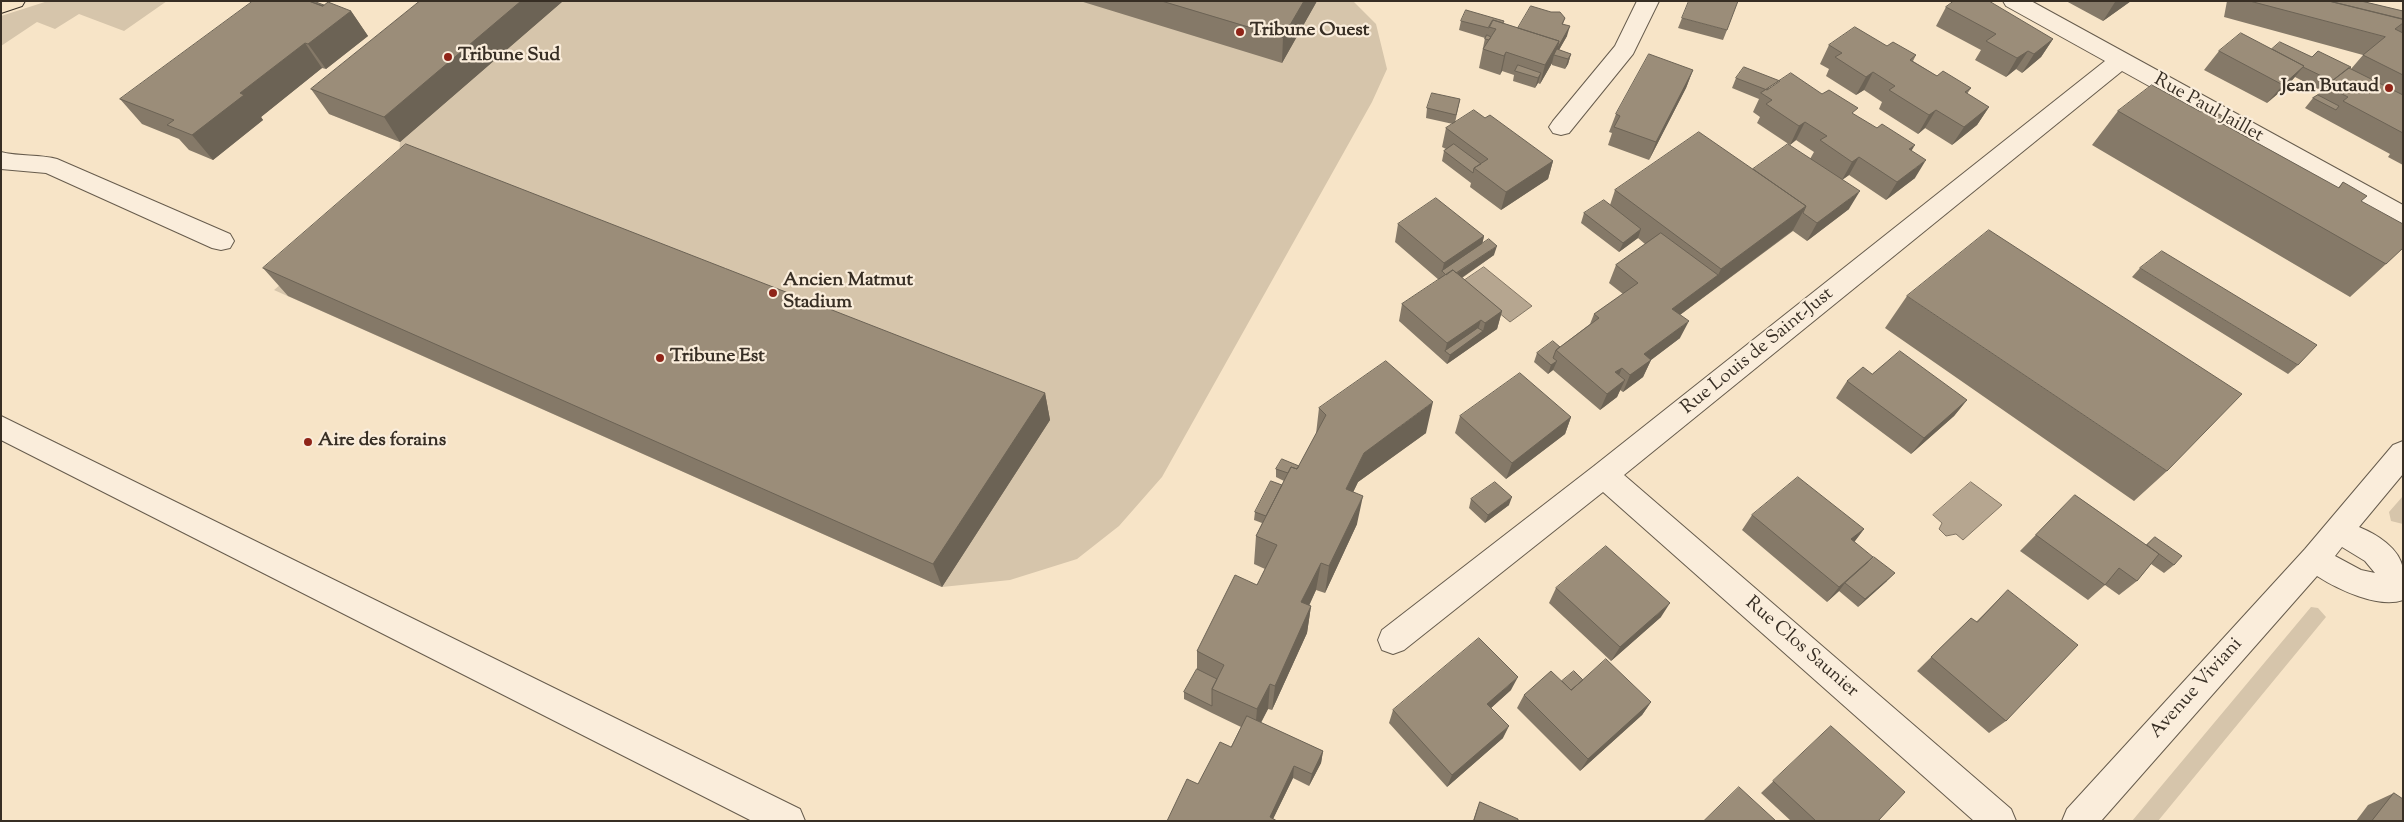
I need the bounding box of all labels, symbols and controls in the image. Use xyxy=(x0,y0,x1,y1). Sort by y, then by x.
place label: Tribune Ouest xyxy=(1250,21,1369,43)
marker: Tribune Ouest xyxy=(1234,26,1246,38)
place label: Tribune Sud xyxy=(458,46,560,68)
marker: Tribune Sud xyxy=(442,51,454,63)
street label: Rue Paul Jaillet xyxy=(2149,70,2267,148)
place label: Jean Butaud xyxy=(2281,77,2379,99)
marker: Jean Butaud xyxy=(2383,82,2395,94)
place label: Ancien Matmut Stadium xyxy=(783,271,913,315)
street label: Rue Louis de Saint-Just xyxy=(1677,284,1839,420)
marker: Ancien Matmut Stadium xyxy=(767,287,779,299)
place label: Tribune Est xyxy=(670,347,765,369)
marker: Tribune Est xyxy=(654,352,666,364)
place label: Aire des forains xyxy=(318,431,446,453)
marker: Aire des forains xyxy=(302,436,314,448)
street label: Rue Clos Saunier xyxy=(1740,593,1862,703)
street label: Avenue Viviani xyxy=(2146,634,2248,744)

